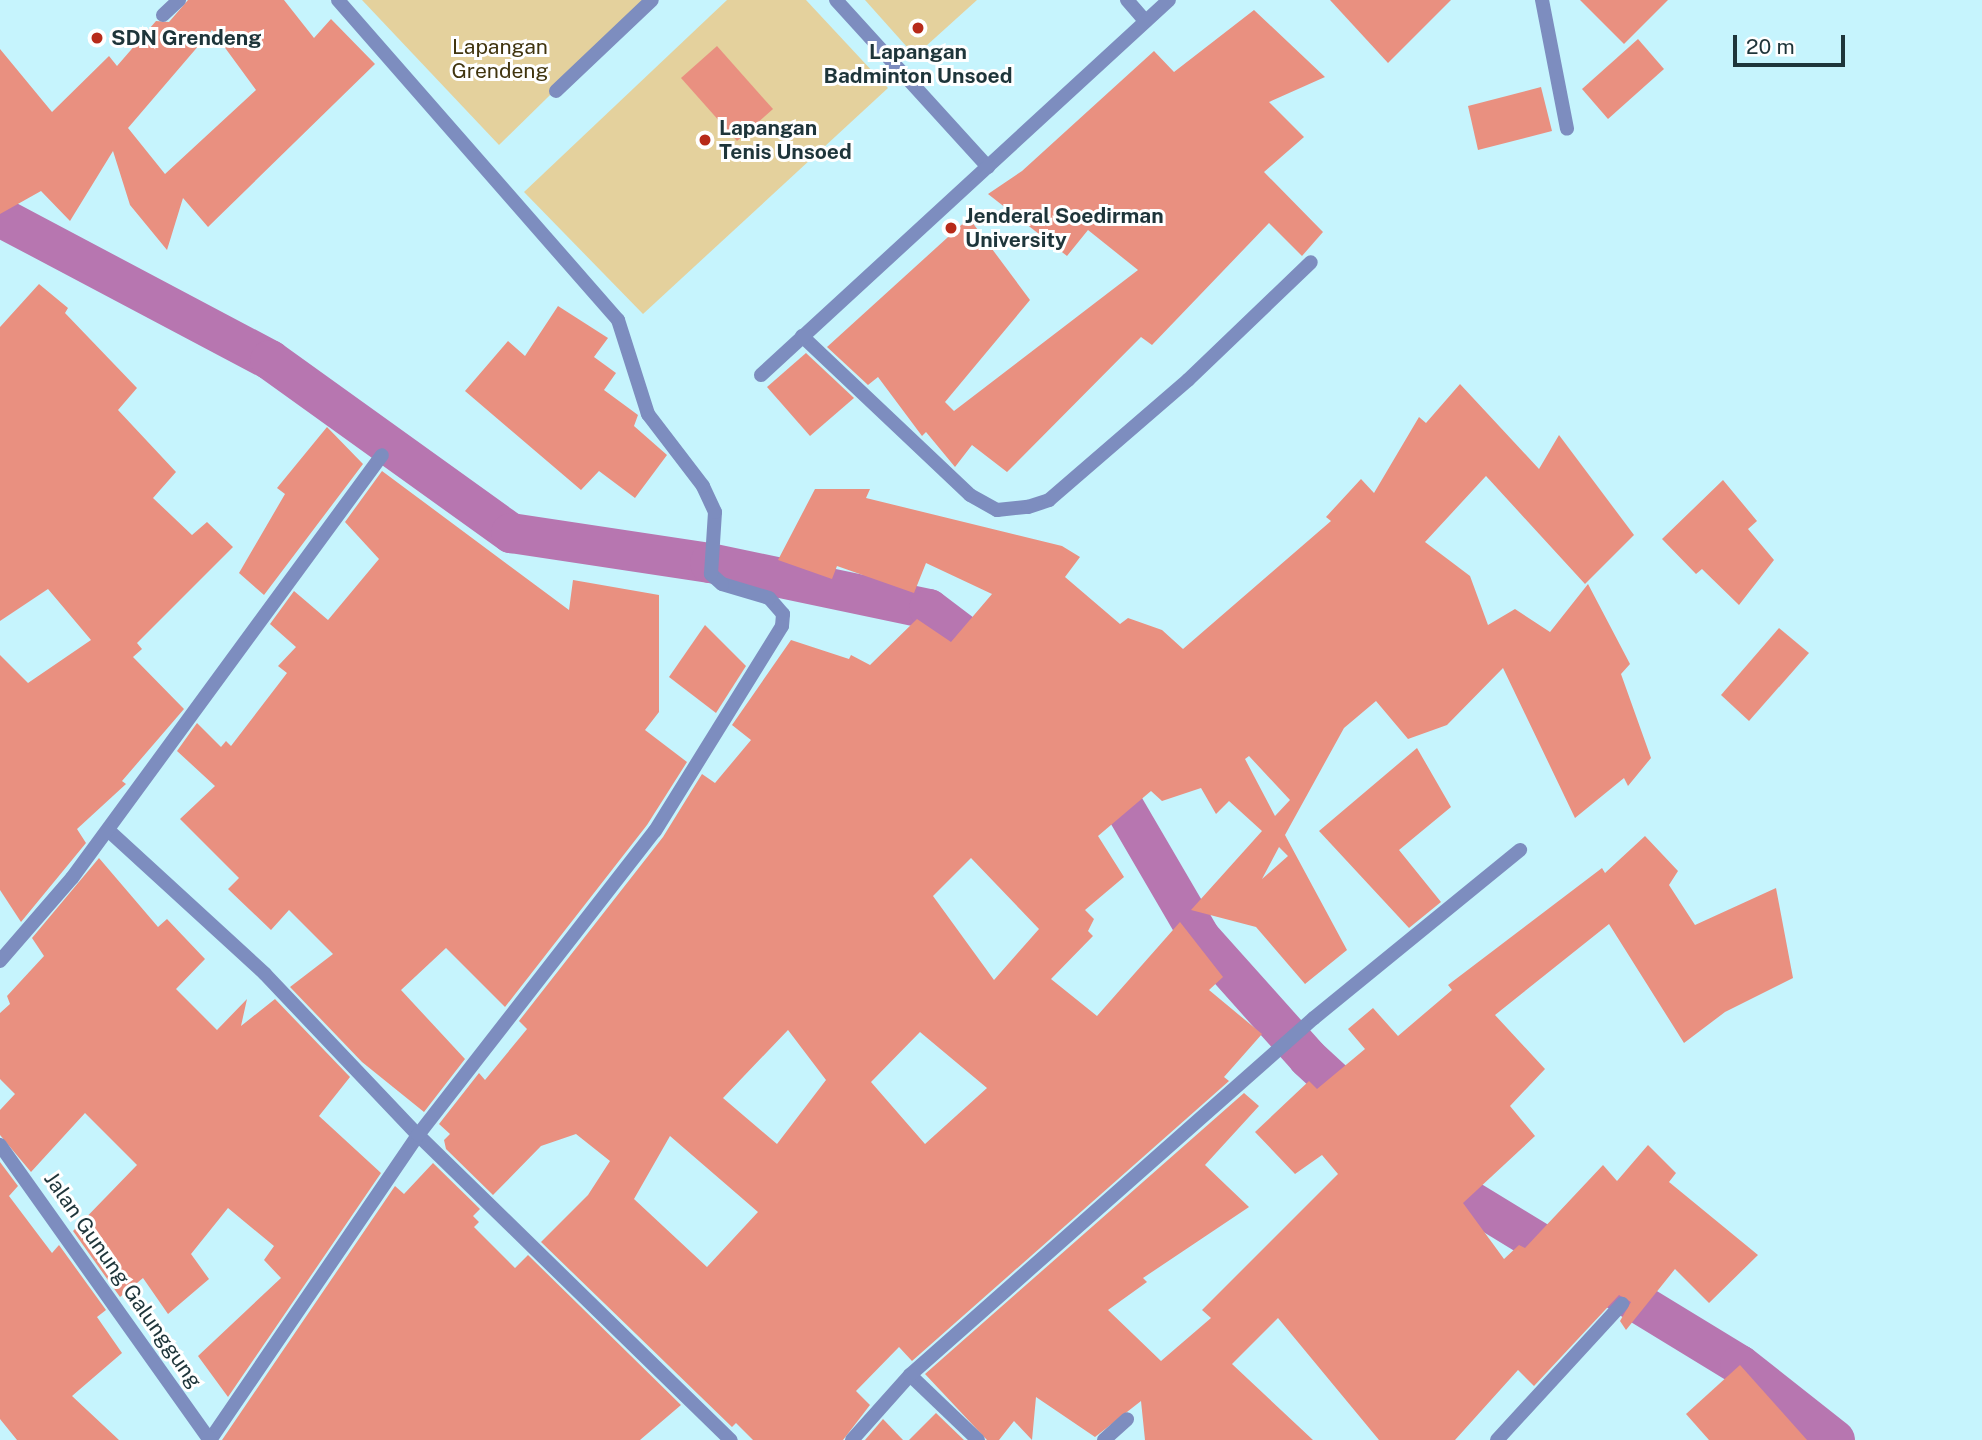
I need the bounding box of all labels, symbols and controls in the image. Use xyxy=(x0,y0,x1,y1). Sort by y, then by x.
marker: Lapangan Badminton Unsoed xyxy=(910,20,926,36)
scale bar xyxy=(1737,21,1849,65)
place label: SDN Grendeng xyxy=(111,25,261,51)
marker: SDN Grendeng xyxy=(89,30,105,46)
park label: Lapangan Grendeng xyxy=(451,34,549,84)
text: 20 m xyxy=(1746,34,1795,59)
place label: Lapangan Badminton Unsoed xyxy=(824,39,1012,89)
place label: Lapangan Tenis Unsoed xyxy=(719,115,852,165)
marker: Lapangan Tenis Unsoed xyxy=(697,132,713,148)
place label: Jenderal Soedirman University xyxy=(965,203,1164,253)
marker: Jenderal Soedirman University xyxy=(943,220,959,236)
street label: Jalan Gunung Galunggung xyxy=(39,1167,207,1393)

